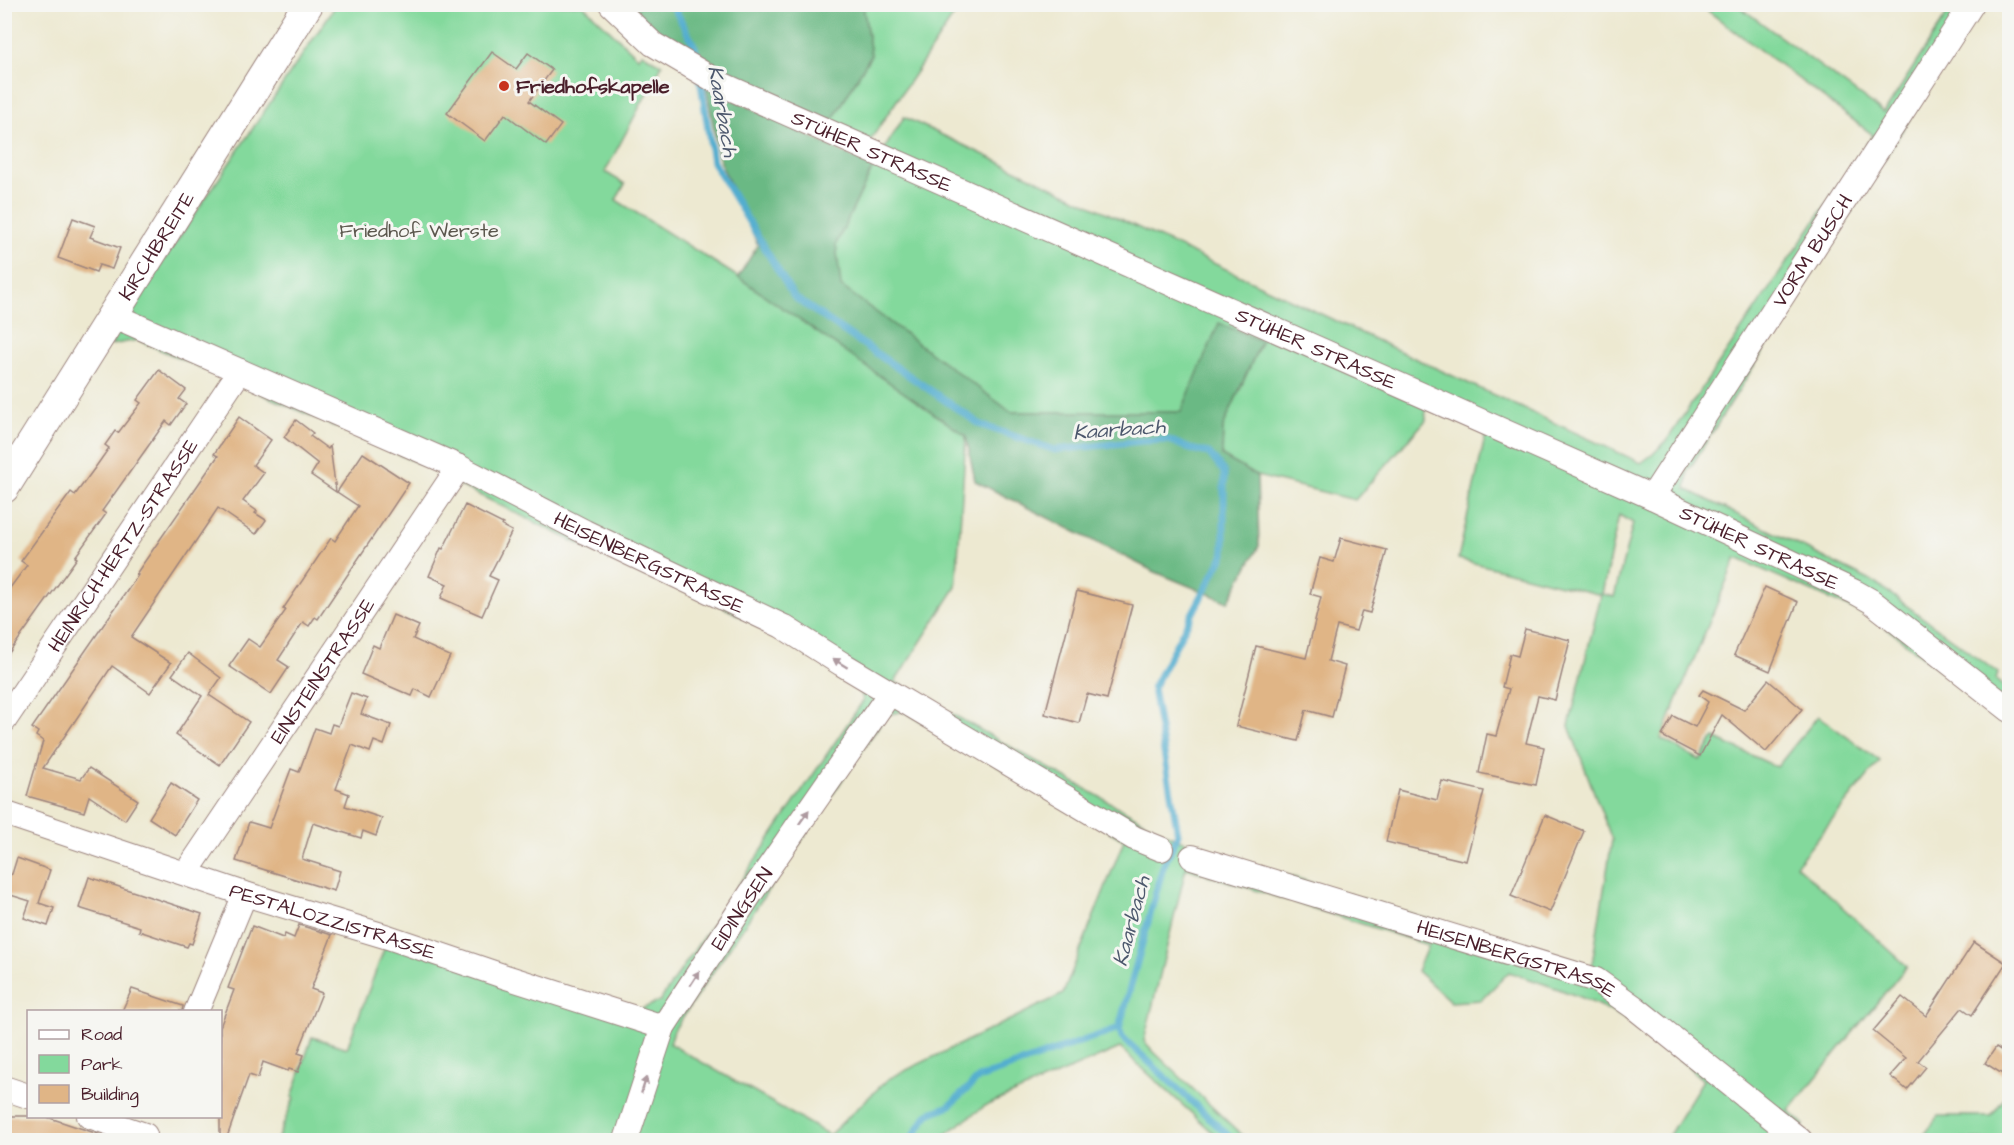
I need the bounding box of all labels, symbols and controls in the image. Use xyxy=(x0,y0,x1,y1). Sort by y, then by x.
water label: Kaarbach xyxy=(700,63,745,160)
place label: Friedhofskapelle xyxy=(516,73,670,101)
marker: Friedhofskapelle xyxy=(497,79,511,93)
street label: STÜHER STRASSE xyxy=(787,104,956,200)
street label: KIRCHBREITE xyxy=(112,187,202,306)
street label: VORM BUSCH xyxy=(1766,189,1860,313)
park label: Friedhof Werste xyxy=(339,217,499,245)
street label: STÜHER STRASSE xyxy=(1231,301,1401,397)
water label: Kaarbach xyxy=(1072,412,1167,447)
street label: HEINRICH-HERTZ-STRASSE xyxy=(41,433,205,658)
street label: STÜHER STRASSE xyxy=(1675,499,1843,598)
street label: HEISENBERGSTRASSE xyxy=(549,505,749,621)
street label: EINSTEINSTRASSE xyxy=(264,593,382,749)
one-way arrow xyxy=(832,657,848,668)
one-way arrow xyxy=(798,809,810,825)
street label: EIDINGSEN xyxy=(704,862,780,956)
water label: Kaarbach xyxy=(1106,871,1158,969)
street label: PESTALOZZISTRASSE xyxy=(226,877,439,967)
street label: HEISENBERGSTRASSE xyxy=(1413,913,1621,1005)
one-way arrow xyxy=(689,970,700,986)
legend xyxy=(27,1010,222,1118)
text: Road xyxy=(81,1022,122,1047)
text: Park xyxy=(81,1052,123,1077)
one-way arrow xyxy=(640,1076,650,1094)
text: Building xyxy=(81,1082,139,1108)

